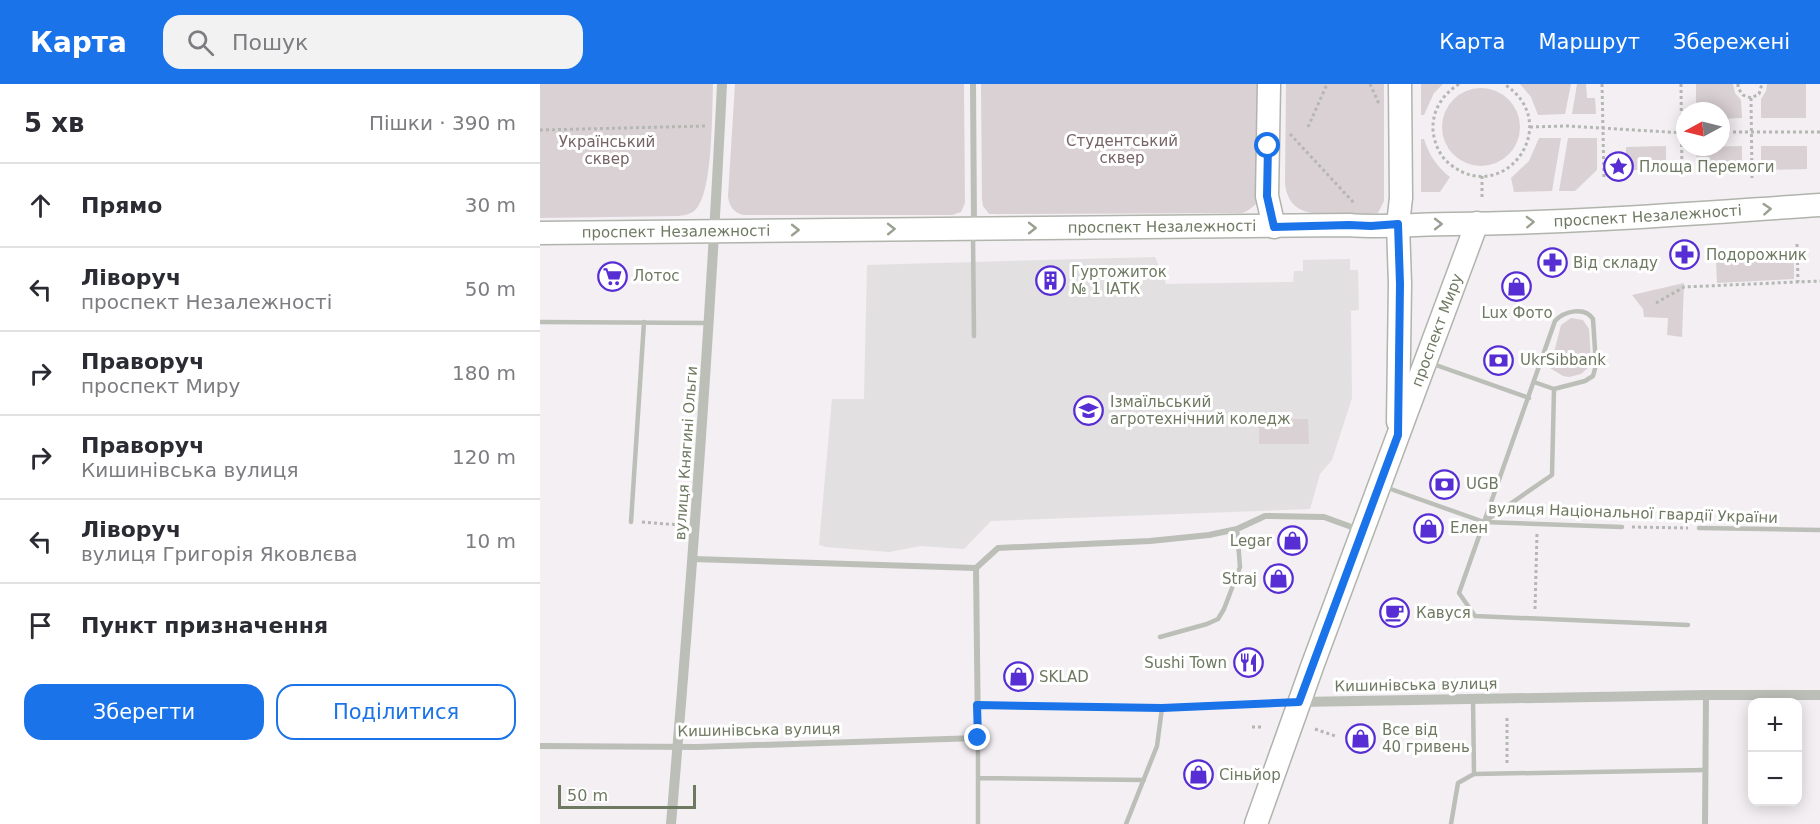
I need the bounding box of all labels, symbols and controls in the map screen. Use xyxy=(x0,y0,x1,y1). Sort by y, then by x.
search box xyxy=(163,15,583,69)
text: Карта xyxy=(30,26,127,59)
icon: search xyxy=(184,26,217,59)
text: Пошук xyxy=(232,30,308,55)
text: Карта xyxy=(1439,30,1505,54)
text: Маршрут xyxy=(1538,30,1640,54)
text: Збережені xyxy=(1673,30,1790,54)
north arrow xyxy=(1676,102,1730,156)
text: 5 хв xyxy=(24,108,84,138)
text: Пішки · 390 m xyxy=(369,111,516,135)
park label: Студентський сквер xyxy=(1066,132,1178,167)
route start xyxy=(1254,132,1280,158)
park label: Український сквер xyxy=(559,133,655,168)
place icon: Площа Перемоги xyxy=(1602,151,1634,183)
place label: Площа Перемоги xyxy=(1639,158,1775,176)
icon: ahead xyxy=(24,189,57,222)
text: Прямо xyxy=(81,193,162,218)
text: 30 m xyxy=(465,193,516,217)
street label: проспект Незалежності xyxy=(1553,201,1742,230)
one-way arrow xyxy=(1762,203,1771,216)
one-way arrow xyxy=(1525,216,1534,229)
street label: проспект Незалежності xyxy=(1068,217,1256,237)
one-way arrow xyxy=(1433,218,1442,230)
street label: проспект Незалежності xyxy=(582,222,770,242)
one-way arrow xyxy=(1028,222,1037,234)
one-way arrow xyxy=(791,223,800,236)
one-way arrow xyxy=(887,223,896,235)
pharmacy icon: Подорожник xyxy=(1669,239,1701,271)
place label: Подорожник xyxy=(1706,246,1807,264)
pharmacy icon: Від складу xyxy=(1536,247,1568,279)
place label: Від складу xyxy=(1573,254,1658,272)
supermarket icon: Лотос xyxy=(596,260,628,292)
place label: Гуртожиток № 1 ІАТК xyxy=(1071,263,1167,298)
text: Ліворуч xyxy=(81,265,181,290)
building icon: Гуртожиток № 1 ІАТК xyxy=(1034,265,1066,297)
place label: Лотос xyxy=(633,267,680,285)
shop icon: Lux Фото xyxy=(1501,270,1533,302)
street label: проспект Миру xyxy=(1408,271,1466,389)
icon: left xyxy=(24,273,57,306)
text: 50 m xyxy=(465,277,516,301)
text: проспект Незалежності xyxy=(81,290,332,314)
place label: Lux Фото xyxy=(1481,304,1553,322)
bank icon: UkrSibbank xyxy=(1483,344,1515,376)
text: Праворуч xyxy=(81,349,204,374)
place label: UkrSibbank xyxy=(1520,351,1606,369)
icon: right xyxy=(24,357,57,390)
text: 180 m xyxy=(452,361,516,385)
street label: вулиця Княгині Ольги xyxy=(671,365,701,541)
text: проспект Миру xyxy=(81,374,240,398)
place label: Ізмаїльський агротехнічний коледж xyxy=(1110,393,1290,428)
school or university icon: Ізмаїльський агротехнічний коледж xyxy=(1073,395,1105,427)
text: Праворуч xyxy=(81,433,204,458)
icon: right xyxy=(24,441,57,474)
text: 120 m xyxy=(452,445,516,469)
text: Кишинівська вулиця xyxy=(81,458,298,482)
bank icon: UGB xyxy=(1429,468,1461,500)
place label: UGB xyxy=(1466,475,1499,493)
street label: вулиця Національної гвардії України xyxy=(1488,499,1778,527)
shop icon: Елен xyxy=(1413,512,1445,544)
text: Ліворуч xyxy=(81,517,181,542)
place label: Елен xyxy=(1450,519,1488,537)
icon: left xyxy=(24,525,57,558)
shop icon: Legar xyxy=(1277,525,1309,557)
text: 10 m xyxy=(465,529,516,553)
place label: Legar xyxy=(1230,532,1273,550)
text: вулиця Григорія Яковлєва xyxy=(81,542,357,566)
shop icon: Straj xyxy=(1262,563,1294,595)
place label: Straj xyxy=(1222,570,1257,588)
cafe icon: Кавуся xyxy=(1379,597,1411,629)
place label: Кавуся xyxy=(1416,604,1471,622)
icon: arrive xyxy=(24,609,57,642)
text: Пункт призначення xyxy=(81,613,328,638)
restaurant icon: Sushi Town xyxy=(1232,647,1264,679)
place label: Sushi Town xyxy=(1144,654,1227,672)
shop icon: SKLAD xyxy=(1002,661,1034,693)
place label: SKLAD xyxy=(1039,668,1089,686)
street label: Кишинівська вулиця xyxy=(1334,675,1498,695)
button: Зберегти xyxy=(24,684,264,740)
button: Поділитися xyxy=(276,684,516,740)
map controls xyxy=(1748,698,1802,806)
button: + xyxy=(1748,698,1802,752)
street label: Кишинівська вулиця xyxy=(677,720,841,740)
place label: Все від 40 гривень xyxy=(1382,721,1470,756)
shop icon: Все від 40 гривень xyxy=(1345,723,1377,755)
route end xyxy=(964,724,990,750)
button: − xyxy=(1748,752,1802,806)
shop icon: Сіньйор xyxy=(1182,759,1214,791)
place label: Сіньйор xyxy=(1219,766,1281,784)
scale bar xyxy=(558,782,696,810)
text: 50 m xyxy=(567,786,608,805)

